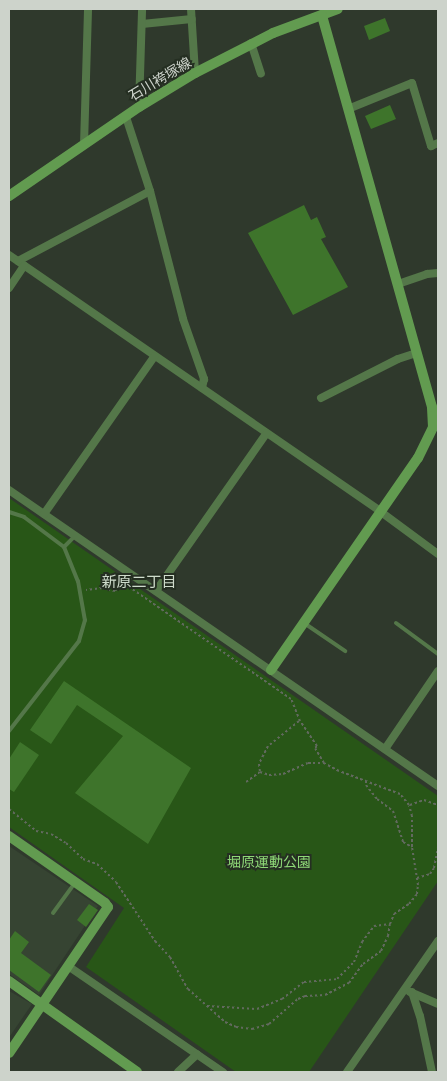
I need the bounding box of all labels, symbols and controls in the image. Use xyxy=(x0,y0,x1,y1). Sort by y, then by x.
street label: 石川袴塚線 xyxy=(126,54,194,104)
district label: 新原二丁目 xyxy=(102,573,176,591)
park label: 堀原運動公園 xyxy=(227,854,311,870)

